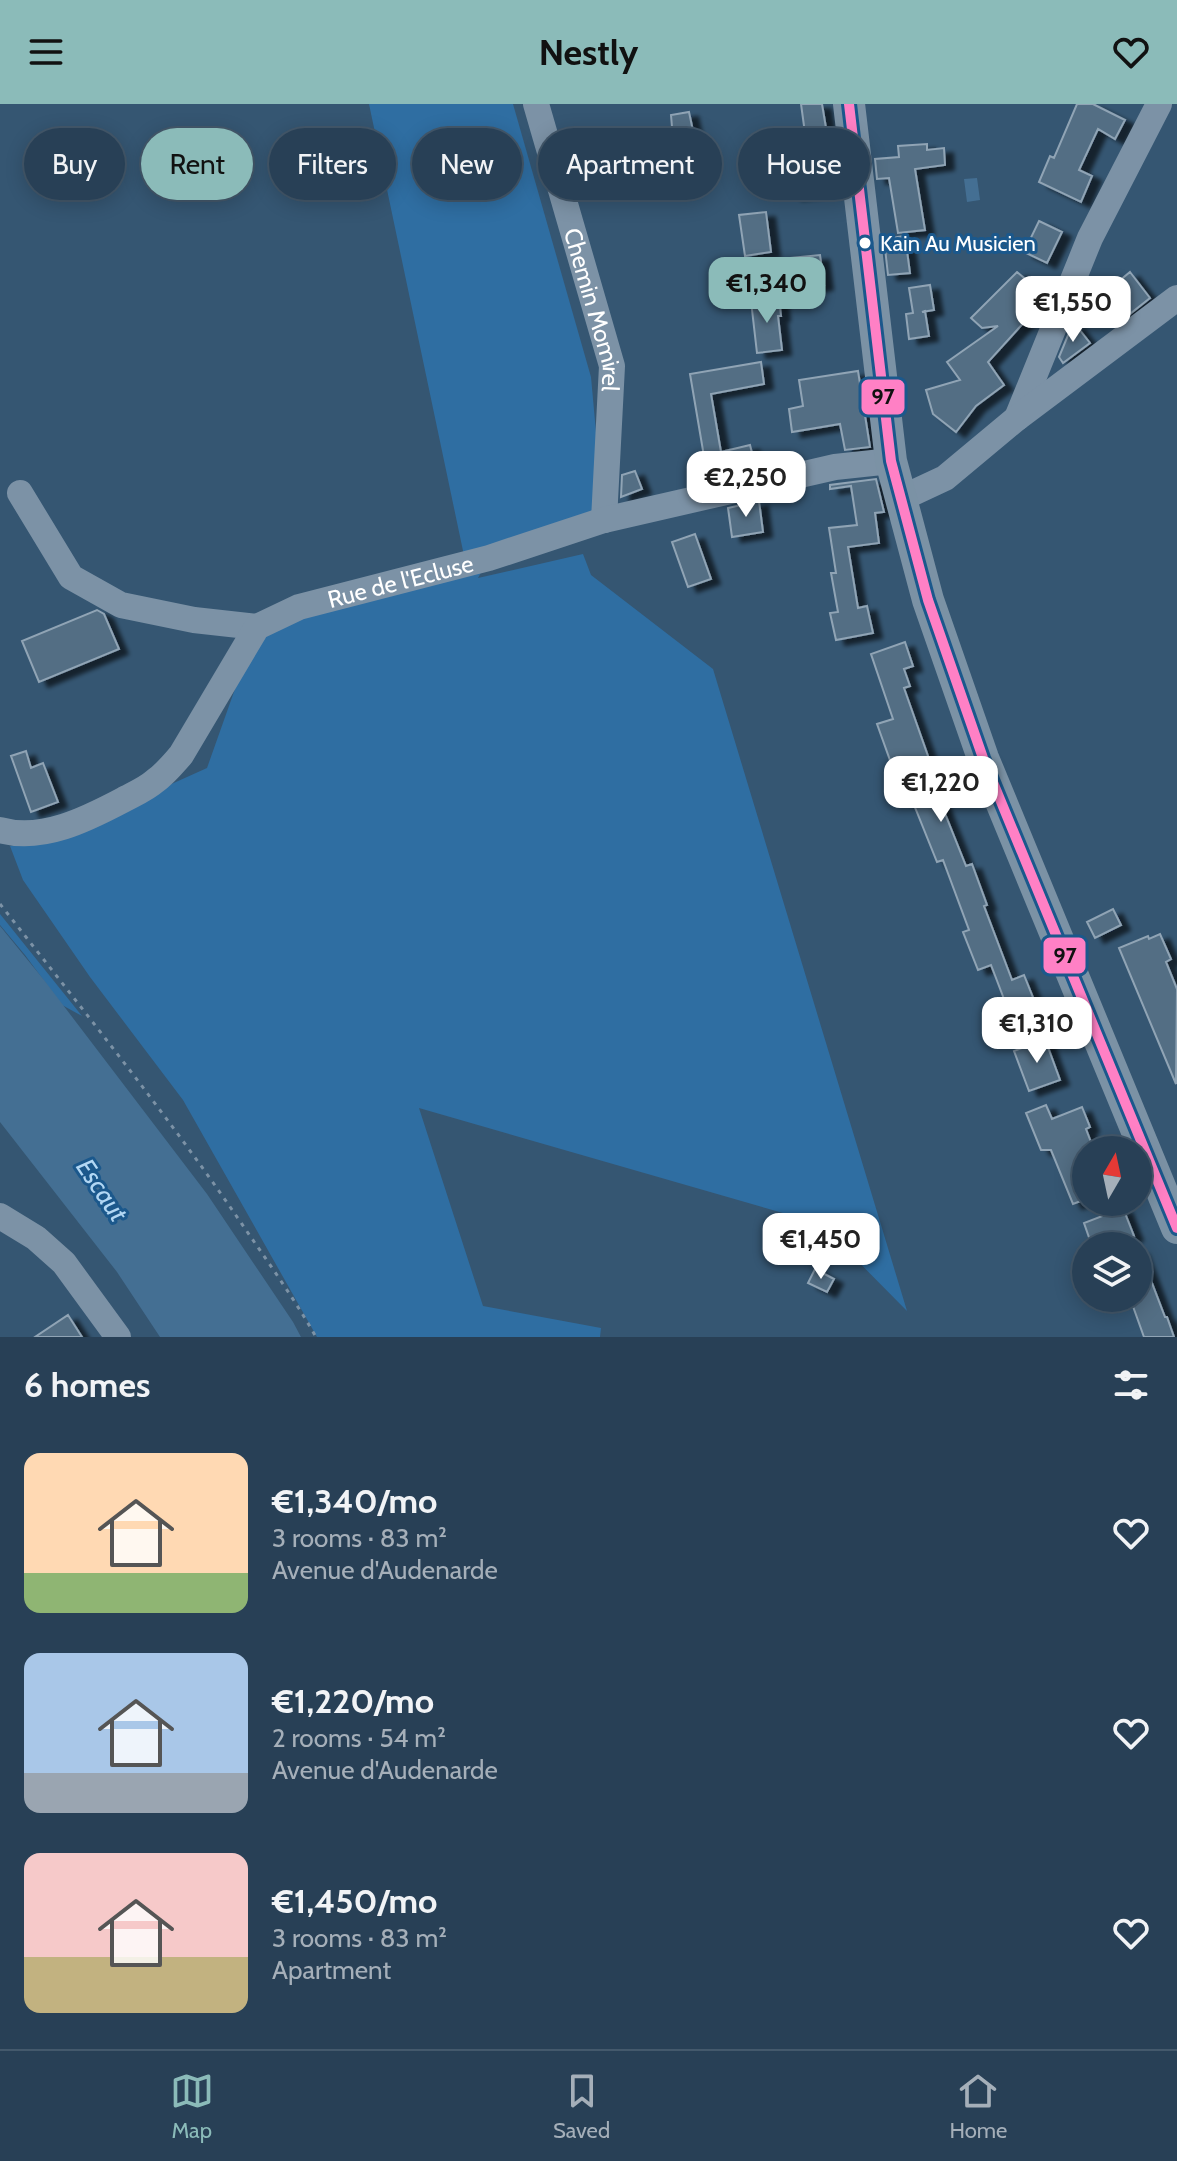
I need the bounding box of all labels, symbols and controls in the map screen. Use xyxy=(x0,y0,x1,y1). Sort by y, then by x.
icon: menu xyxy=(24,30,68,74)
text: Nestly xyxy=(539,30,638,74)
icon: heart xyxy=(1109,30,1153,74)
chip: Buy xyxy=(24,128,125,200)
chip: Rent xyxy=(141,128,253,200)
chip: Filters xyxy=(269,128,396,200)
chip: New xyxy=(412,128,522,200)
chip: Apartment xyxy=(538,128,722,200)
chip: House xyxy=(738,128,870,200)
street label: Chemin Momirel xyxy=(558,224,626,393)
place label: Kain Au Musicien xyxy=(880,230,1036,257)
marker: Kain Au Musicien xyxy=(857,235,873,251)
pin: €1,340 xyxy=(702,257,832,325)
text: €1,340 xyxy=(727,267,807,299)
pin: €1,550 xyxy=(1008,276,1138,344)
text: €1,550 xyxy=(1034,286,1112,318)
line badge: 97 xyxy=(860,378,906,416)
text: 97 xyxy=(871,383,896,410)
pin: €2,250 xyxy=(681,451,811,519)
text: €2,250 xyxy=(705,461,787,493)
street label: Rue de l'Ecluse xyxy=(324,548,476,614)
pin: €1,220 xyxy=(876,756,1006,824)
text: €1,220 xyxy=(902,766,980,798)
line badge: 97 xyxy=(1042,936,1087,975)
text: 97 xyxy=(1053,942,1078,969)
pin: €1,310 xyxy=(972,997,1102,1065)
text: €1,310 xyxy=(1000,1007,1074,1039)
north arrow xyxy=(1072,1136,1152,1216)
map controls xyxy=(1072,1136,1152,1312)
water label: Escaut xyxy=(69,1152,135,1228)
pin: €1,450 xyxy=(756,1213,886,1281)
text: €1,450 xyxy=(781,1223,861,1255)
button: layers xyxy=(1072,1232,1152,1312)
icon: filters xyxy=(1109,1363,1153,1407)
text: 6 homes xyxy=(24,1364,150,1406)
text: €1,340/mo xyxy=(272,1480,437,1522)
icon: home xyxy=(88,1485,184,1581)
icon: heart xyxy=(1109,1511,1153,1555)
text: 3 rooms · 83 m² xyxy=(272,1522,447,1554)
text: Avenue d'Audenarde xyxy=(272,1554,498,1586)
text: €1,220/mo xyxy=(272,1680,434,1722)
icon: home xyxy=(88,1685,184,1781)
icon: heart xyxy=(1109,1711,1153,1755)
text: 2 rooms · 54 m² xyxy=(272,1722,446,1754)
text: Avenue d'Audenarde xyxy=(272,1754,498,1786)
text: €1,450/mo xyxy=(272,1880,437,1922)
icon: home xyxy=(88,1885,184,1981)
icon: heart xyxy=(1109,1911,1153,1955)
text: 3 rooms · 83 m² xyxy=(272,1922,447,1954)
text: Apartment xyxy=(272,1954,391,1986)
tab: Map xyxy=(170,2069,214,2144)
tab: Saved xyxy=(553,2069,610,2144)
tab: Home xyxy=(949,2069,1007,2144)

